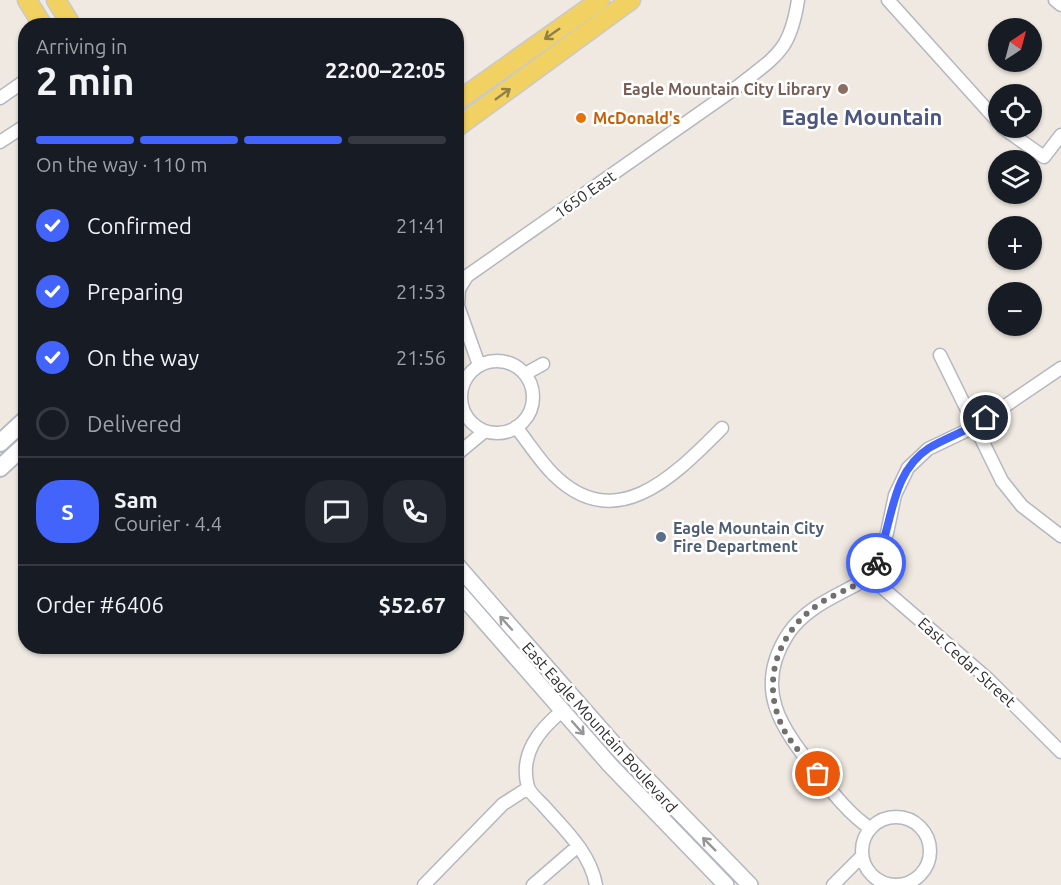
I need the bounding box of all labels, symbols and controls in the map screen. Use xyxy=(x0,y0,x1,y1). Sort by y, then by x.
north arrow xyxy=(988,18,1042,72)
map controls xyxy=(988,18,1042,336)
one-way arrow xyxy=(545,28,561,40)
text: Arriving in xyxy=(36,35,127,58)
text: 22:00–22:05 xyxy=(325,57,446,82)
text: 2 min xyxy=(36,59,135,102)
place label: Eagle Mountain City Library xyxy=(623,80,831,98)
marker: Eagle Mountain City Library xyxy=(836,82,850,96)
button: locate xyxy=(988,84,1042,138)
one-way arrow xyxy=(495,88,511,100)
district label: Eagle Mountain xyxy=(782,104,942,129)
place label: McDonald's xyxy=(593,109,680,127)
marker: McDonald's xyxy=(574,111,588,125)
button: layers xyxy=(988,150,1042,204)
text: On the way · 110 m xyxy=(36,153,208,176)
street label: 1650 East xyxy=(551,166,619,222)
icon: check xyxy=(36,209,69,242)
text: Confirmed xyxy=(87,213,192,238)
text: 21:41 xyxy=(396,214,446,237)
button: + xyxy=(988,216,1042,270)
icon: check xyxy=(36,275,69,308)
text: Preparing xyxy=(87,279,184,304)
text: 21:53 xyxy=(396,280,446,303)
button: − xyxy=(988,282,1042,336)
icon: check xyxy=(36,341,69,374)
text: On the way xyxy=(87,345,199,370)
text: 21:56 xyxy=(396,346,446,369)
pin xyxy=(960,392,1011,443)
icon: home xyxy=(969,401,1002,434)
text: Delivered xyxy=(87,411,182,436)
button: chat xyxy=(305,480,368,543)
button: phone xyxy=(383,480,446,543)
text: Sam xyxy=(114,487,158,512)
text: S xyxy=(61,499,74,524)
text: Courier · 4.4 xyxy=(114,512,222,535)
place label: Eagle Mountain City Fire Department xyxy=(673,519,825,555)
marker: Eagle Mountain City Fire Department xyxy=(654,530,668,544)
courier xyxy=(846,533,906,593)
icon: bike xyxy=(860,547,893,580)
text: Order #6406 xyxy=(36,592,164,617)
text: $52.67 xyxy=(379,592,446,617)
street label: East Cedar Street xyxy=(915,614,1020,711)
one-way arrow xyxy=(499,616,513,631)
street label: East Eagle Mountain Boulevard xyxy=(519,638,681,816)
one-way arrow xyxy=(570,721,585,736)
pin xyxy=(792,748,843,799)
icon: bag xyxy=(801,757,834,790)
one-way arrow xyxy=(701,836,716,851)

